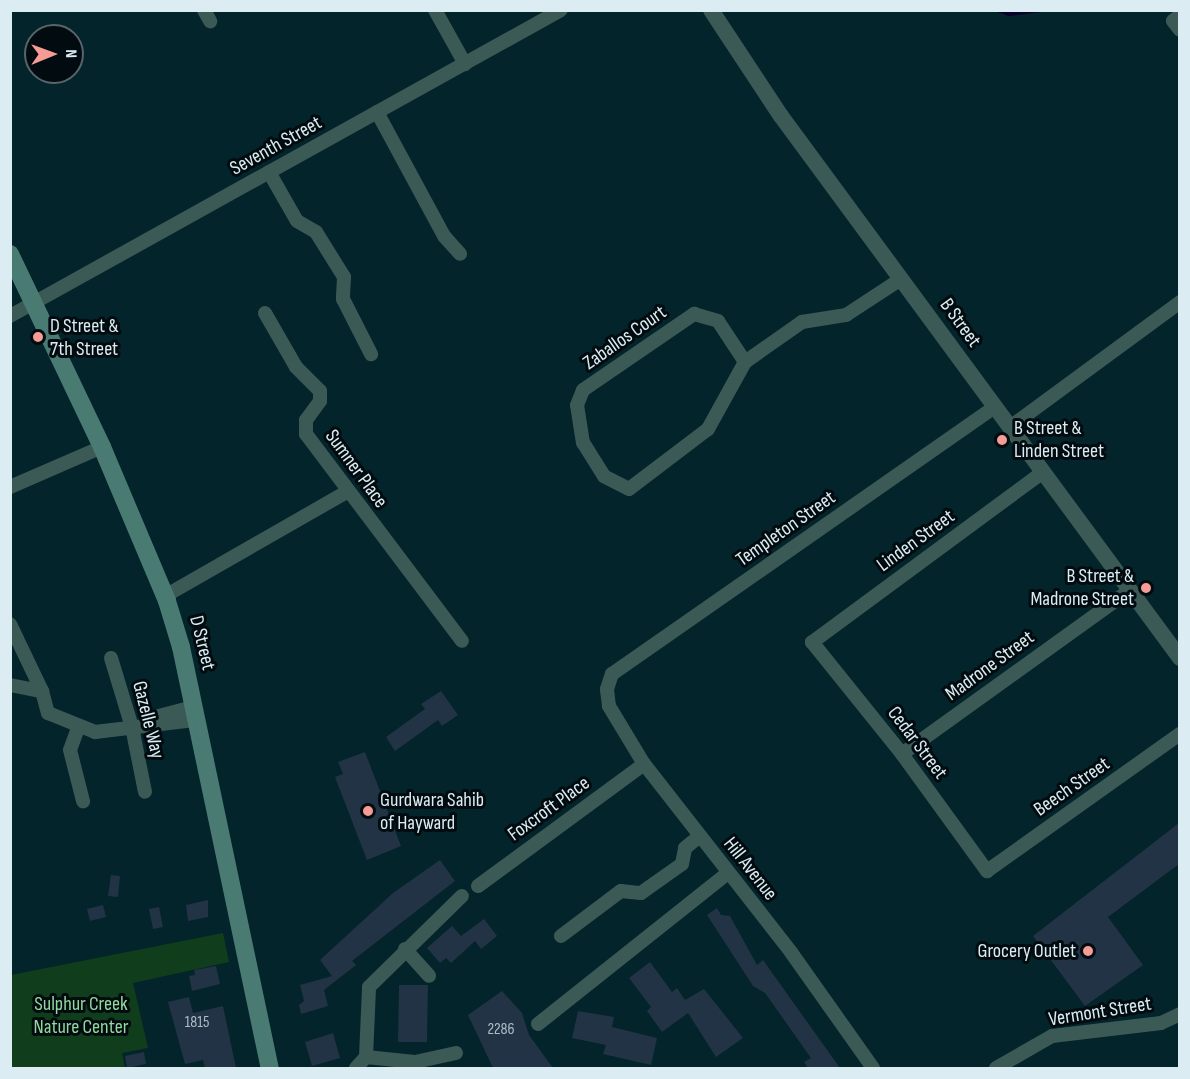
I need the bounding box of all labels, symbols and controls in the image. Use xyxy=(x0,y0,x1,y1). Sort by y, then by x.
north arrow xyxy=(24,24,84,84)
text: N xyxy=(61,49,80,58)
street label: Seventh Street xyxy=(226,111,326,181)
street label: B Street xyxy=(934,294,986,352)
street label: Zaballos Court xyxy=(579,301,671,375)
place label: D Street & 7th Street xyxy=(50,314,118,361)
marker: D Street & 7th Street xyxy=(31,330,45,344)
place label: B Street & Linden Street xyxy=(1014,416,1104,463)
street label: Sumner Place xyxy=(320,425,392,513)
marker: B Street & Linden Street xyxy=(995,433,1009,447)
street label: Templeton Street xyxy=(732,486,840,572)
street label: Linden Street xyxy=(873,505,959,577)
place label: B Street & Madrone Street xyxy=(1030,564,1134,611)
marker: B Street & Madrone Street xyxy=(1139,581,1153,595)
street label: D Street xyxy=(184,613,220,673)
street label: Madrone Street xyxy=(941,626,1039,706)
street label: Gazelle Way xyxy=(127,679,169,761)
street label: Cedar Street xyxy=(882,702,952,784)
street label: Beech Street xyxy=(1030,752,1114,822)
street label: Foxcroft Place xyxy=(504,771,594,847)
place label: Gurdwara Sahib of Hayward xyxy=(380,788,484,835)
marker: Gurdwara Sahib of Hayward xyxy=(361,804,375,818)
street label: Hill Avenue xyxy=(718,833,782,905)
place label: Grocery Outlet xyxy=(977,939,1076,963)
marker: Grocery Outlet xyxy=(1081,944,1095,958)
park label: Sulphur Creek Nature Center xyxy=(34,992,128,1039)
street label: Vermont Street xyxy=(1047,992,1153,1032)
house number: 1815 xyxy=(185,1013,209,1033)
house number: 2286 xyxy=(487,1020,515,1040)

